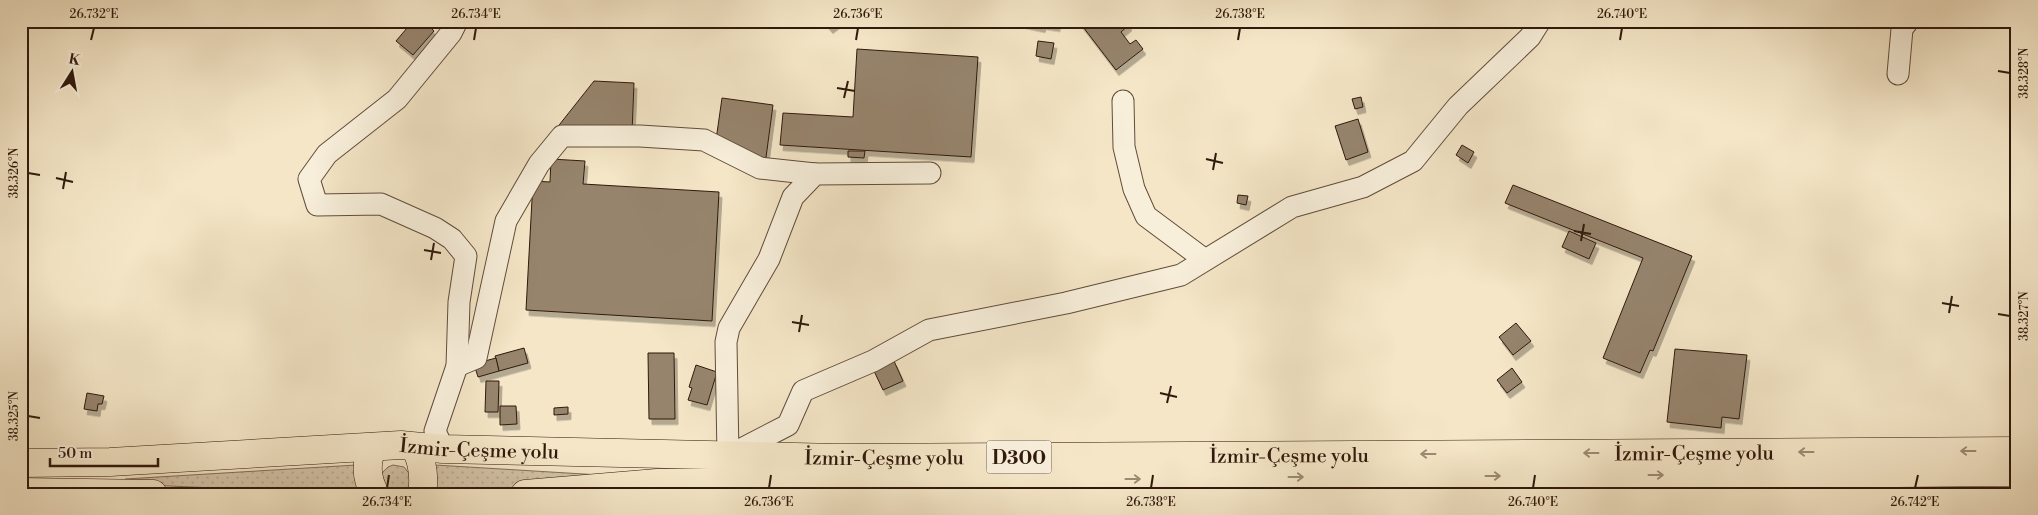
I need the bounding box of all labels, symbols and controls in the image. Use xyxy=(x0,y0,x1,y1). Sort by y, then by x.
text: 26.732°E xyxy=(70,7,118,22)
text: 26.734°E xyxy=(451,7,501,22)
text: 26.736°E xyxy=(833,7,883,22)
text: 26.738°E xyxy=(1215,7,1265,22)
text: 26.740°E xyxy=(1597,7,1647,22)
north arrow xyxy=(48,48,98,98)
text: 38.328°N xyxy=(2017,48,2032,98)
text: K xyxy=(67,50,82,70)
text: 38.326°N xyxy=(7,148,22,198)
text: 38.327°N xyxy=(2017,291,2032,341)
text: 38.325°N xyxy=(7,391,22,441)
street label: İzmir-Çeşme yolu xyxy=(398,433,560,466)
scale bar xyxy=(50,435,158,467)
road number: D300 xyxy=(986,441,1052,474)
street label: İzmir-Çeşme yolu xyxy=(1614,441,1775,467)
text: 50 m xyxy=(58,444,92,463)
street label: İzmir-Çeşme yolu xyxy=(1209,444,1370,470)
street label: İzmir-Çeşme yolu xyxy=(804,445,965,472)
one-way arrow xyxy=(1960,446,1976,456)
one-way arrow xyxy=(1798,447,1814,457)
one-way arrow xyxy=(1583,448,1599,458)
one-way arrow xyxy=(1420,450,1436,459)
one-way arrow xyxy=(1647,470,1663,479)
one-way arrow xyxy=(1484,471,1501,481)
one-way arrow xyxy=(1287,472,1303,482)
one-way arrow xyxy=(1124,474,1141,484)
text: 26.734°E xyxy=(362,495,412,510)
text: 26.736°E xyxy=(744,495,794,510)
text: 26.738°E xyxy=(1126,495,1176,510)
text: 26.740°E xyxy=(1508,495,1558,510)
text: 26.742°E xyxy=(1891,495,1939,510)

